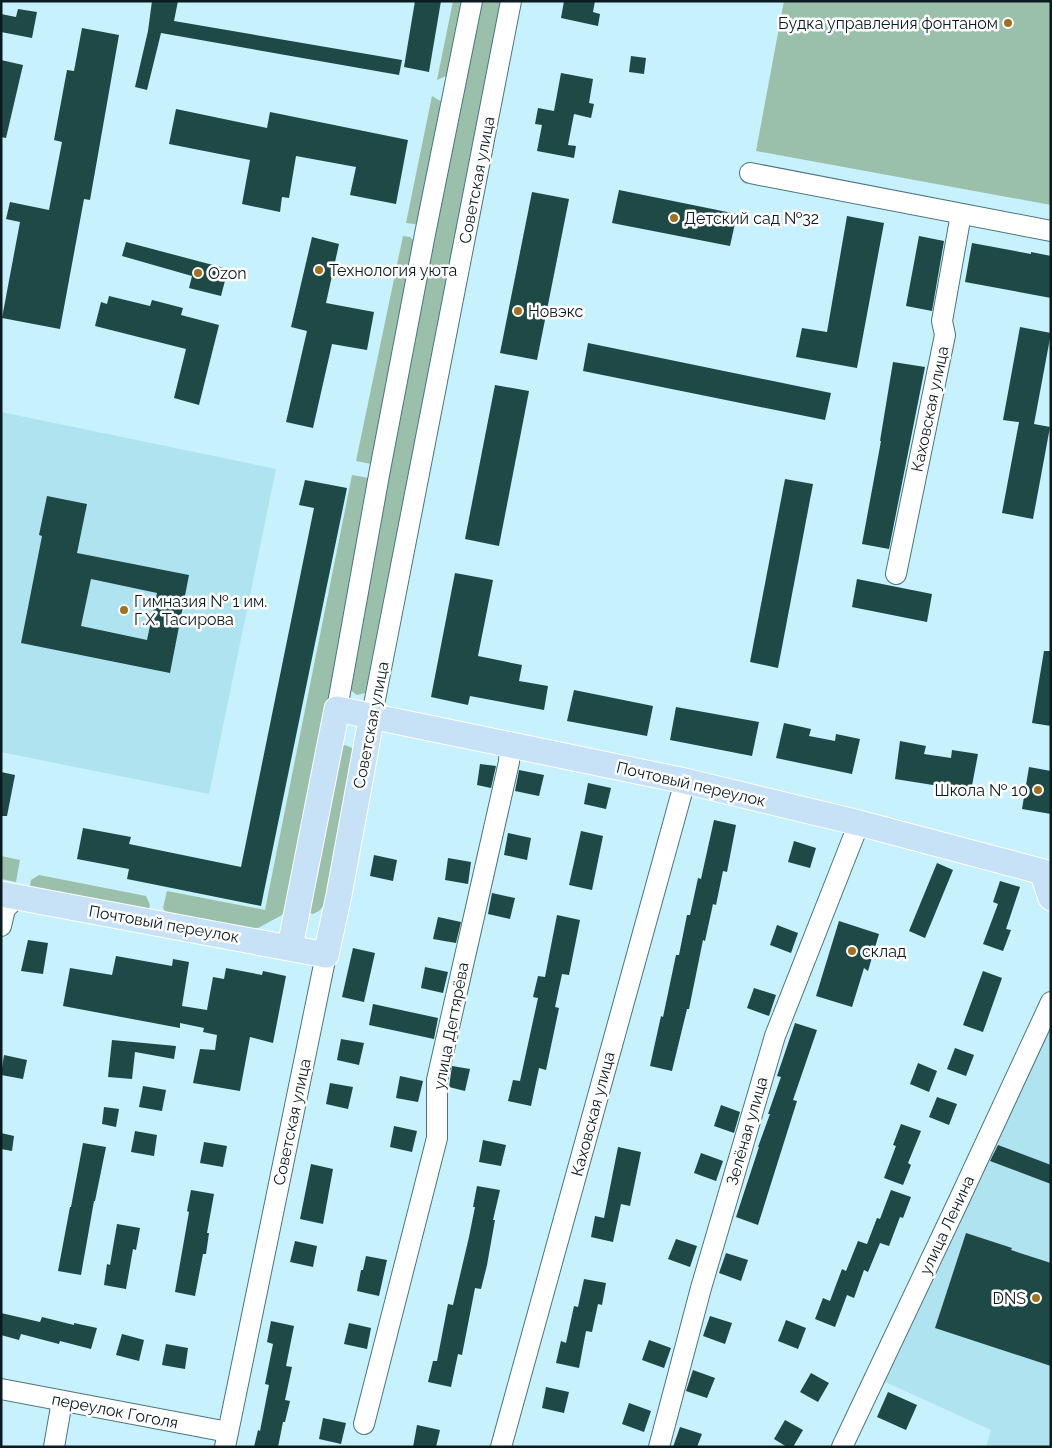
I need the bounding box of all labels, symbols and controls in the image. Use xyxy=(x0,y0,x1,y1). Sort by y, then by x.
place label: Будка управления фонтаном xyxy=(778,14,998,33)
marker: Будка управления фонтаном xyxy=(1002,17,1014,29)
street label: Советская улица xyxy=(455,115,499,245)
place label: Детский сад №32 xyxy=(684,209,819,228)
marker: Детский сад №32 xyxy=(668,212,680,224)
place label: Технология уюта xyxy=(329,261,457,280)
place label: Ozon xyxy=(208,264,247,283)
marker: Технология уюта xyxy=(313,264,325,276)
marker: Ozon xyxy=(192,267,204,279)
place label: Новэкс xyxy=(528,302,584,321)
marker: Новэкс xyxy=(512,305,524,317)
street label: Каховская улица xyxy=(907,344,953,474)
place label: Гимназия № 1 им. Г.Х. Тасирова xyxy=(134,592,267,629)
marker: Гимназия № 1 им. Г.Х. Тасирова xyxy=(118,604,130,616)
street label: Советская улица xyxy=(349,660,393,790)
street label: Почтовый переулок xyxy=(615,758,767,810)
place label: Школа № 10 xyxy=(935,781,1028,800)
marker: Школа № 10 xyxy=(1032,784,1044,796)
street label: Почтовый переулок xyxy=(87,901,241,947)
place label: склад xyxy=(862,942,906,961)
marker: склад xyxy=(846,945,858,957)
street label: улица Дегтярёва xyxy=(429,961,473,1091)
street label: Каховская улица xyxy=(567,1050,619,1178)
street label: Советская улица xyxy=(269,1057,315,1187)
street label: Зелёная улица xyxy=(722,1075,772,1187)
street label: улица Ленина xyxy=(916,1172,978,1278)
place label: DNS xyxy=(992,1289,1026,1308)
marker: DNS xyxy=(1030,1292,1042,1304)
street label: переулок Гоголя xyxy=(50,1389,180,1433)

